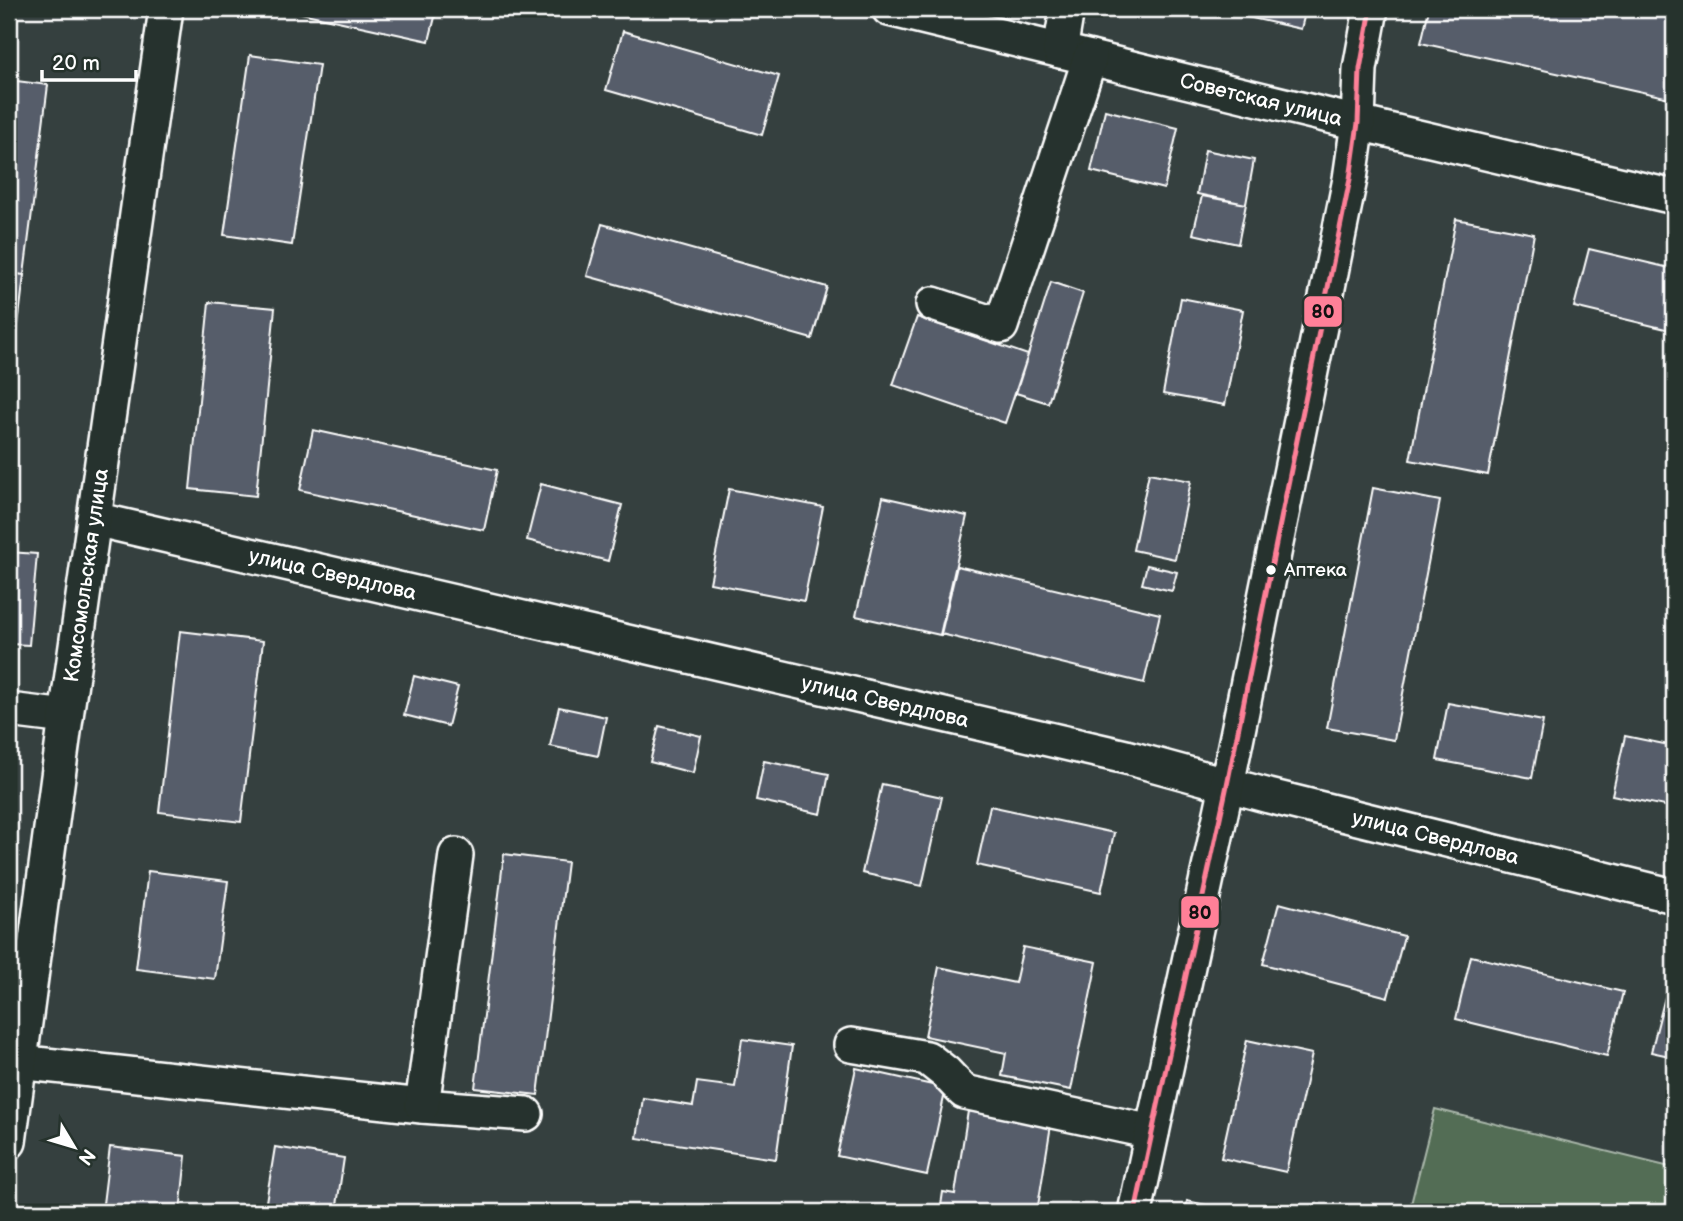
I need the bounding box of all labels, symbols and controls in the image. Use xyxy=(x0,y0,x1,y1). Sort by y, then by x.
scale bar xyxy=(42,38,136,82)
text: 20 m xyxy=(52,51,100,76)
street label: Советская улица xyxy=(1177,68,1345,131)
line badge: 80 xyxy=(1303,295,1343,328)
text: 80 xyxy=(1311,301,1335,324)
street label: Комсомольская улица xyxy=(59,466,114,684)
street label: улица Свердлова xyxy=(247,543,419,606)
place label: Аптека xyxy=(1283,559,1347,582)
marker: Аптека xyxy=(1264,563,1278,577)
street label: улица Свердлова xyxy=(799,670,972,733)
street label: улица Свердлова xyxy=(1350,805,1522,870)
line badge: 80 xyxy=(1180,895,1220,929)
text: 80 xyxy=(1188,902,1212,925)
north arrow xyxy=(38,1112,108,1182)
text: N xyxy=(73,1144,100,1169)

